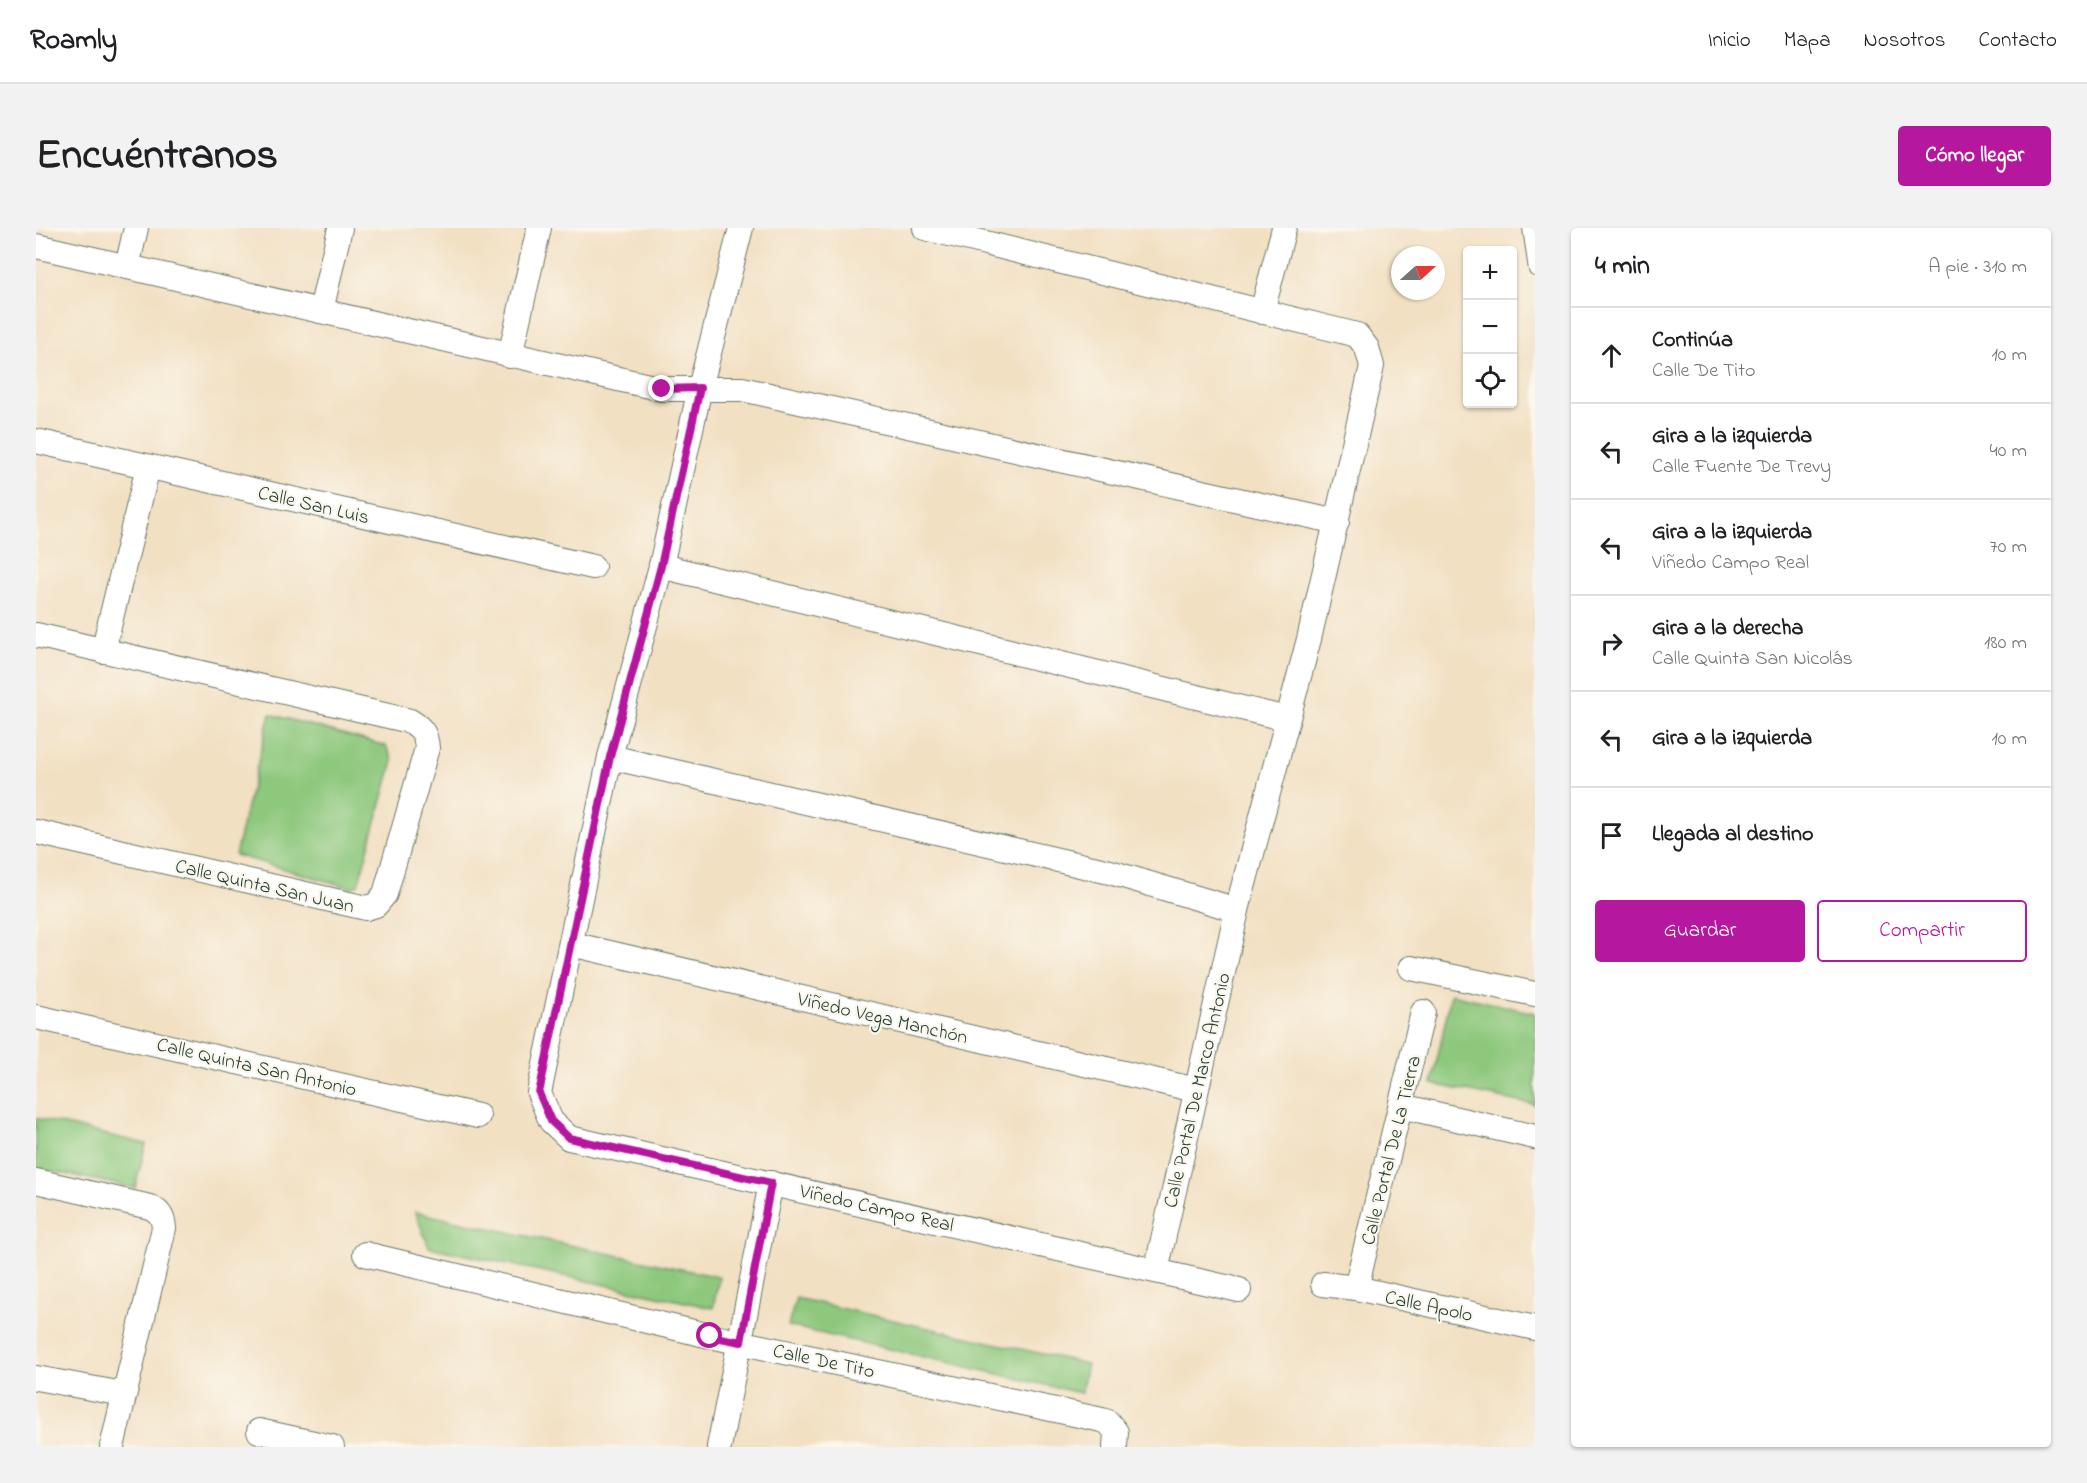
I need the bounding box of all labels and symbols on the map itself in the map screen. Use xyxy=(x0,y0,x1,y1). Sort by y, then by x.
north arrow xyxy=(1391,246,1445,300)
route end xyxy=(648,375,674,401)
street label: Calle San Luis xyxy=(255,480,372,533)
street label: Calle Quinta San Juan xyxy=(172,853,357,922)
street label: Calle Portal De Marco Antonio xyxy=(1157,970,1240,1211)
street label: Viñedo Vega Manchón xyxy=(793,986,971,1054)
street label: Calle Quinta San Antonio xyxy=(154,1031,359,1106)
street label: Calle Portal De La Tierra xyxy=(1355,1053,1430,1248)
street label: Viñedo Campo Real xyxy=(796,1177,956,1241)
street label: Calle Apolo xyxy=(1382,1284,1475,1331)
route start xyxy=(696,1322,722,1348)
street label: Calle De Tito xyxy=(770,1338,877,1387)

